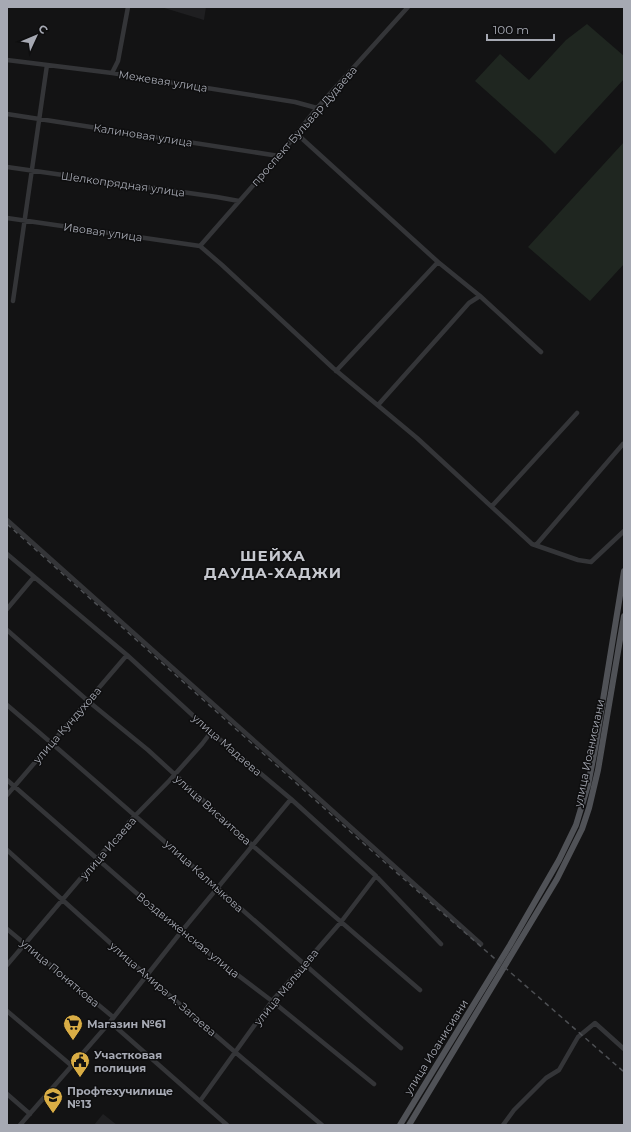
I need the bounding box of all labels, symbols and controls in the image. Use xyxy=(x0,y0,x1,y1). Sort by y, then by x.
north arrow xyxy=(16,16,56,56)
scale bar xyxy=(487,16,554,42)
text: С xyxy=(35,21,51,37)
text: 100 m xyxy=(493,22,529,37)
street label: проспект Бульвар Дудаева xyxy=(248,63,360,189)
street label: Межевая улица xyxy=(117,67,209,95)
street label: Калиновая улица xyxy=(93,120,193,150)
street label: Шелкопрядная улица xyxy=(60,168,186,200)
street label: Ивовая улица xyxy=(63,220,143,244)
district label: ШЕЙХА ДАУДА-ХАДЖИ xyxy=(204,546,342,582)
street label: улица Кундухова xyxy=(29,684,104,767)
street label: улица Иоанисиани xyxy=(571,698,607,809)
street label: улица Мадаева xyxy=(189,710,265,779)
street label: улица Висаитова xyxy=(171,771,254,848)
street label: улица Исаева xyxy=(76,814,139,883)
street label: улица Калмыкова xyxy=(161,836,246,915)
street label: Воздвиженская улица xyxy=(134,889,242,981)
street label: улица Поняткова xyxy=(17,935,102,1010)
street label: улица Амира А. Загаева xyxy=(106,938,219,1039)
street label: улица Мальцева xyxy=(250,946,321,1029)
street label: улица Иоанисиани xyxy=(400,997,471,1098)
supermarket icon: Магазин №61 xyxy=(62,1013,84,1041)
place label: Магазин №61 xyxy=(87,1017,166,1031)
place label: Участковая полиция xyxy=(94,1048,162,1075)
public building icon: Участковая полиция xyxy=(69,1050,91,1078)
place label: Профтехучилище №13 xyxy=(67,1084,173,1111)
school or university icon: Профтехучилище №13 xyxy=(42,1086,64,1114)

